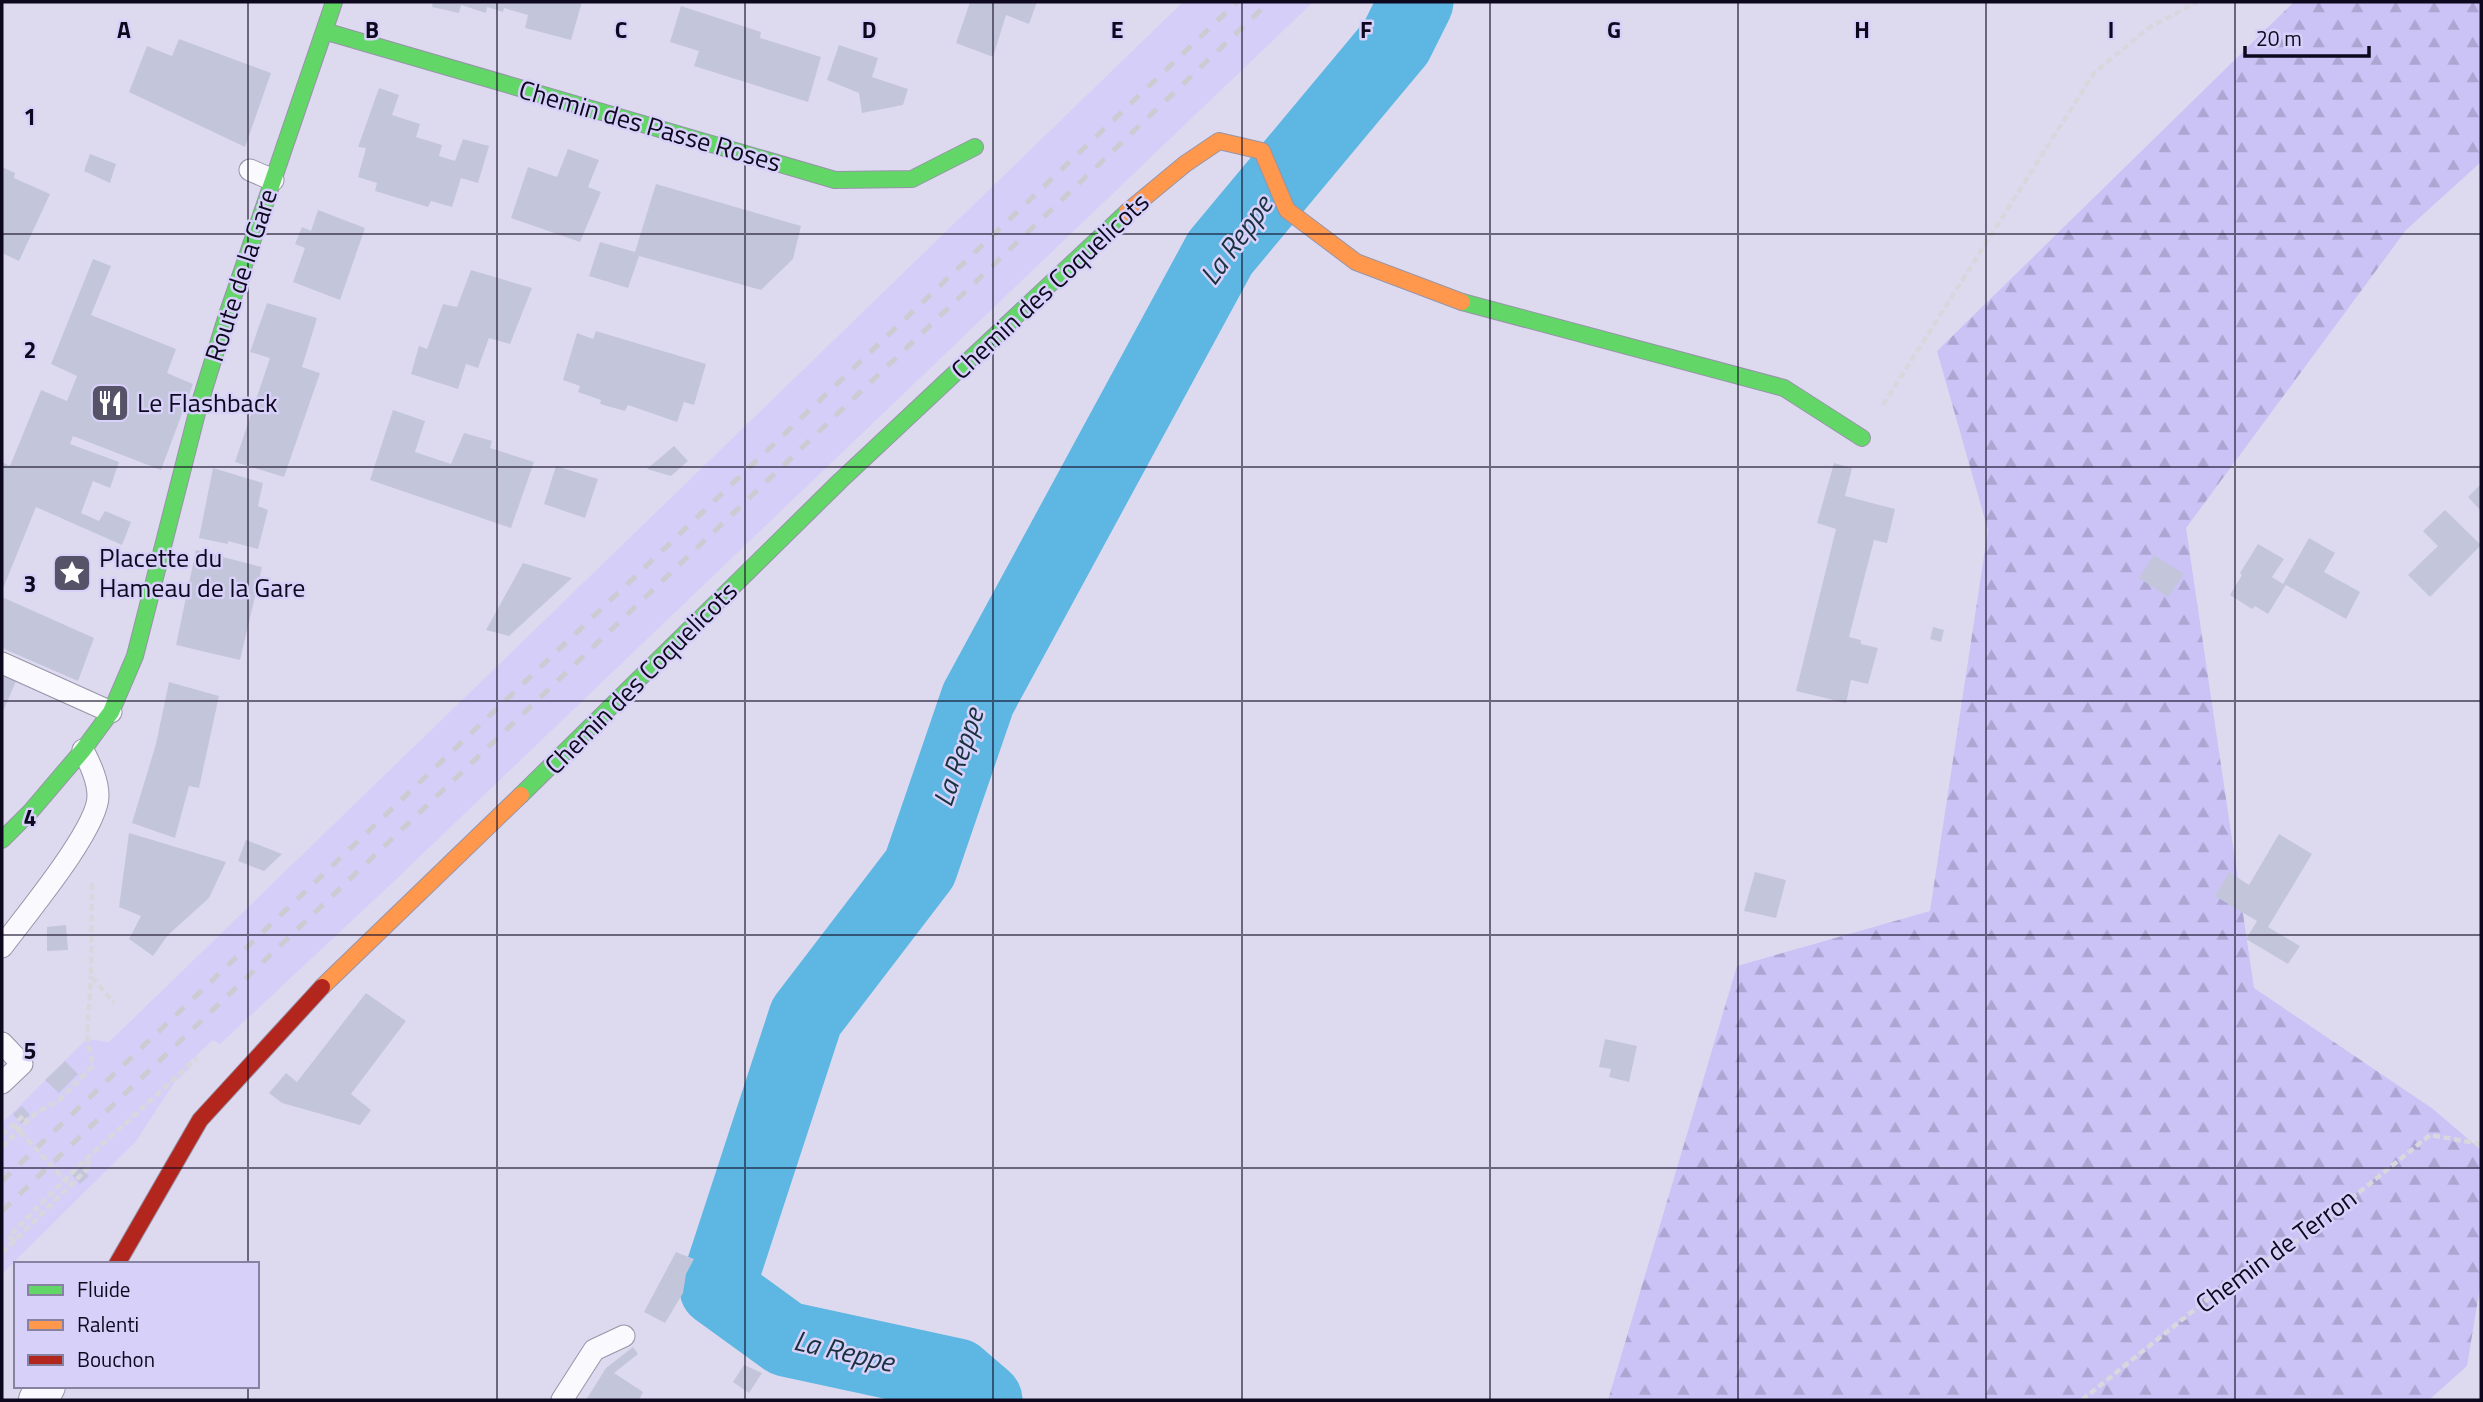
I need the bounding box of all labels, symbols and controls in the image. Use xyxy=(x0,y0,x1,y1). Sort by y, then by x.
text: A xyxy=(117,12,131,47)
text: B xyxy=(365,12,379,47)
text: C xyxy=(615,12,627,47)
text: D xyxy=(862,12,876,47)
text: E xyxy=(1111,12,1123,47)
text: F xyxy=(1360,12,1372,47)
text: G xyxy=(1607,12,1621,47)
text: H xyxy=(1854,12,1870,47)
text: I xyxy=(2108,12,2114,47)
scale bar xyxy=(2245,14,2369,58)
text: 20 m xyxy=(2256,22,2302,54)
street label: Chemin des Passe Roses xyxy=(514,69,786,182)
text: 1 xyxy=(24,99,36,134)
street label: Route de la Gare xyxy=(194,183,287,366)
street label: Chemin des Coquelicots xyxy=(942,183,1158,388)
water label: La Reppe xyxy=(1188,184,1284,293)
text: 2 xyxy=(24,332,36,367)
restaurant icon: Le Flashback xyxy=(89,382,131,424)
place label: Le Flashback xyxy=(137,383,277,422)
place label: Placette du Hameau de la Gare xyxy=(99,538,305,607)
place icon: Placette du Hameau de la Gare xyxy=(51,552,93,594)
text: 3 xyxy=(24,566,36,601)
street label: Chemin des Coquelicots xyxy=(535,572,746,783)
water label: La Reppe xyxy=(921,700,995,812)
text: 4 xyxy=(24,800,36,835)
text: 5 xyxy=(24,1033,36,1068)
street label: Chemin de Terron xyxy=(2187,1179,2364,1322)
legend xyxy=(14,1262,259,1388)
text: Fluide xyxy=(77,1273,130,1305)
text: Ralenti xyxy=(77,1308,139,1340)
water label: La Reppe xyxy=(790,1318,900,1383)
text: Bouchon xyxy=(77,1343,155,1375)

